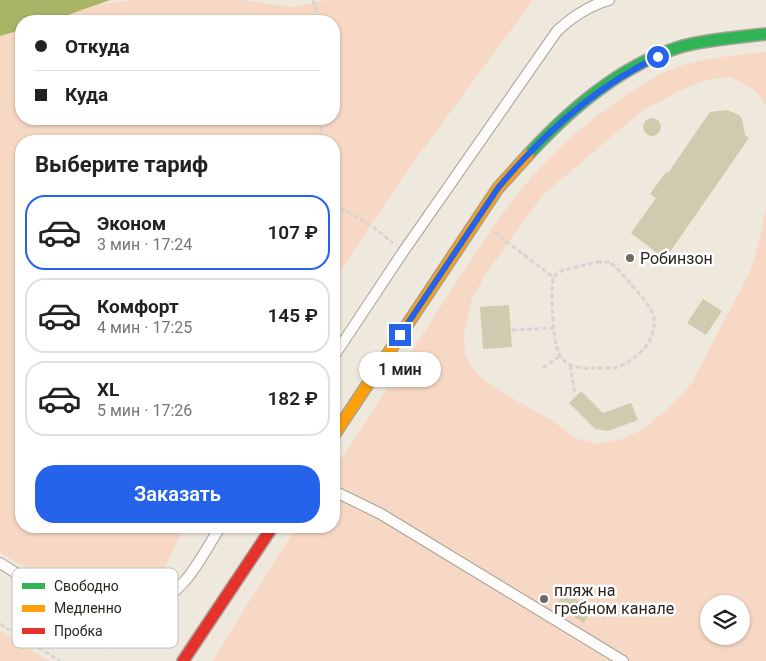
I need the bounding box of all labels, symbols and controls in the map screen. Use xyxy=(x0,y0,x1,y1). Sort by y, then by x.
text: Откуда xyxy=(65,35,130,58)
route start xyxy=(647,46,669,68)
text: Куда xyxy=(65,83,108,106)
text: Выберите тариф xyxy=(35,152,208,177)
icon: car xyxy=(37,210,82,255)
text: Эконом xyxy=(97,212,166,235)
text: 107 ₽ xyxy=(267,221,318,244)
text: 3 мин · 17:24 xyxy=(97,235,192,254)
place label: Робинзон xyxy=(640,249,713,268)
marker: Робинзон xyxy=(624,252,636,264)
icon: car xyxy=(37,293,82,338)
text: Комфорт xyxy=(97,295,179,318)
text: 145 ₽ xyxy=(267,304,318,327)
text: 4 мин · 17:25 xyxy=(97,318,192,337)
route end xyxy=(389,324,411,346)
callout: 1 мин xyxy=(359,352,441,388)
text: 1 мин xyxy=(378,360,422,379)
icon: car xyxy=(37,376,82,421)
text: XL xyxy=(97,378,119,401)
text: 182 ₽ xyxy=(267,387,318,410)
text: 5 мин · 17:26 xyxy=(97,401,192,420)
button: Заказать xyxy=(35,465,320,523)
legend xyxy=(12,568,178,648)
text: Свободно xyxy=(54,578,119,594)
place label: пляж на гребном канале xyxy=(554,581,674,618)
marker: пляж на гребном канале xyxy=(538,593,550,605)
map controls xyxy=(700,595,750,645)
button: layers xyxy=(700,595,750,645)
text: Медленно xyxy=(54,600,122,616)
text: Пробка xyxy=(54,623,103,639)

